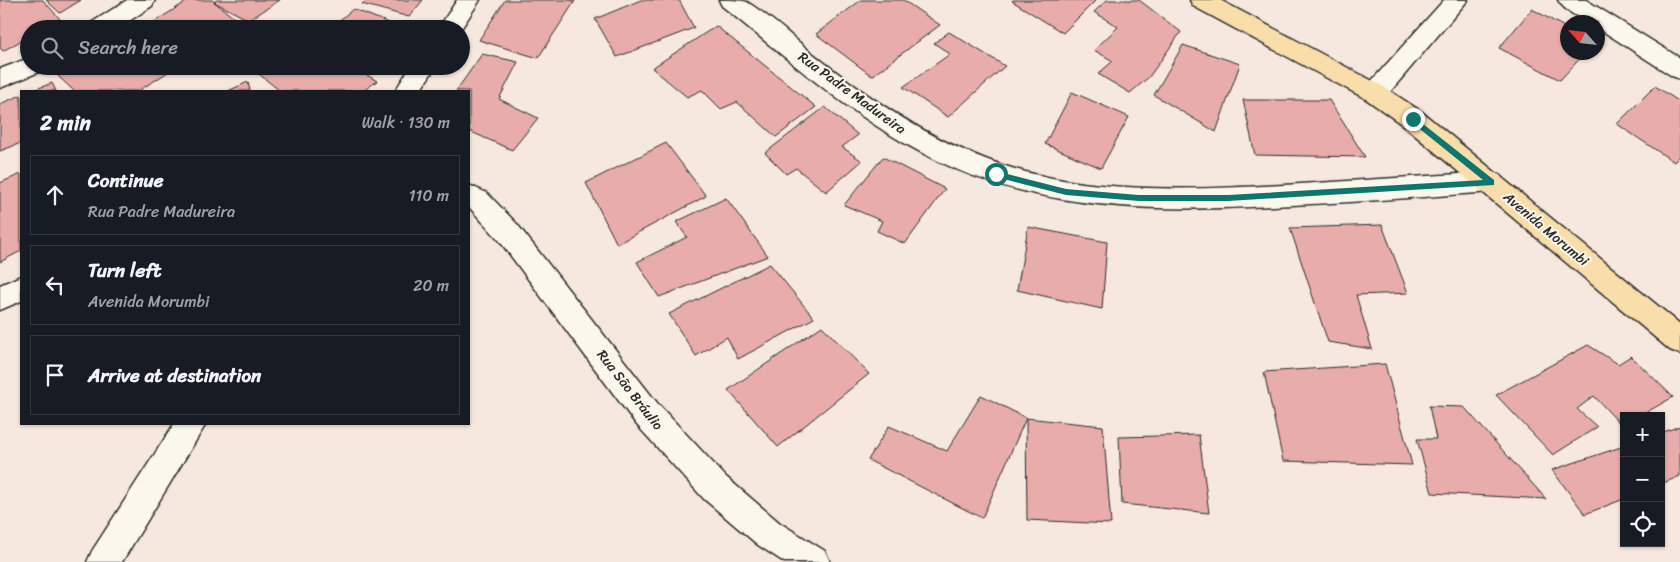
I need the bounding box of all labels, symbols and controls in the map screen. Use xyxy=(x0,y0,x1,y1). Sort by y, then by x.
north arrow xyxy=(1560,15,1605,60)
search box xyxy=(20,20,470,75)
text: Search here xyxy=(78,31,178,64)
icon: search xyxy=(38,34,66,62)
street label: Rua Padre Madureira xyxy=(793,45,911,141)
text: 2 min xyxy=(40,104,91,142)
text: Walk · 130 m xyxy=(362,108,450,137)
route end xyxy=(1402,108,1425,131)
route start xyxy=(985,163,1008,186)
text: Continue xyxy=(88,164,164,197)
icon: ahead xyxy=(41,181,69,209)
text: 110 m xyxy=(409,181,449,210)
street label: Avenida Morumbi xyxy=(1497,185,1596,273)
text: Rua Padre Madureira xyxy=(88,197,235,226)
text: Turn left xyxy=(88,254,161,287)
icon: left xyxy=(41,271,69,299)
text: 20 m xyxy=(413,271,449,300)
text: Avenida Morumbi xyxy=(88,287,209,316)
street label: Rua São Bráulio xyxy=(590,344,670,436)
text: Arrive at destination xyxy=(88,359,261,392)
icon: arrive xyxy=(41,361,69,389)
map controls xyxy=(1620,412,1665,547)
button: + xyxy=(1620,412,1665,457)
button: − xyxy=(1620,457,1665,502)
button: locate xyxy=(1620,502,1665,547)

